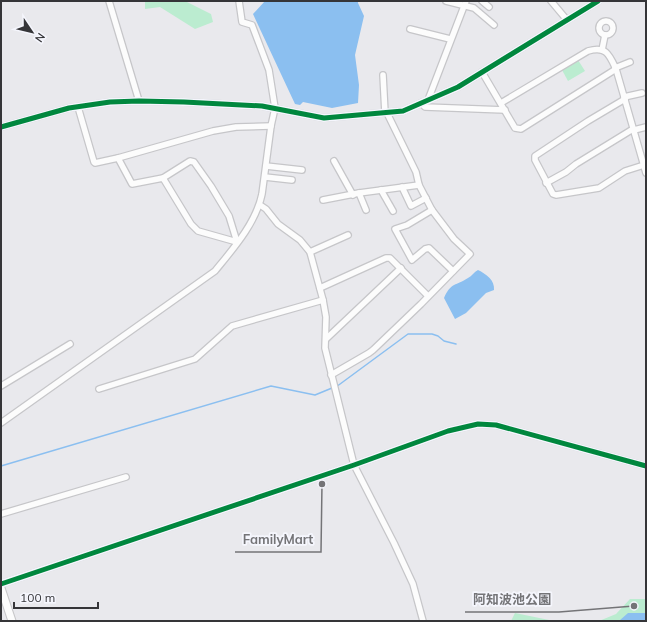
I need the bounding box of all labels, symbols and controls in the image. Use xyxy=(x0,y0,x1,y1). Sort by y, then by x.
north arrow xyxy=(12,12,52,52)
text: N xyxy=(32,30,48,45)
callout: FamilyMart xyxy=(235,527,321,552)
text: FamilyMart xyxy=(243,531,313,548)
scale bar xyxy=(14,584,98,610)
callout: 阿知波池公園 xyxy=(465,587,559,612)
text: 100 m xyxy=(20,590,55,605)
text: 阿知波池公園 xyxy=(473,591,551,607)

